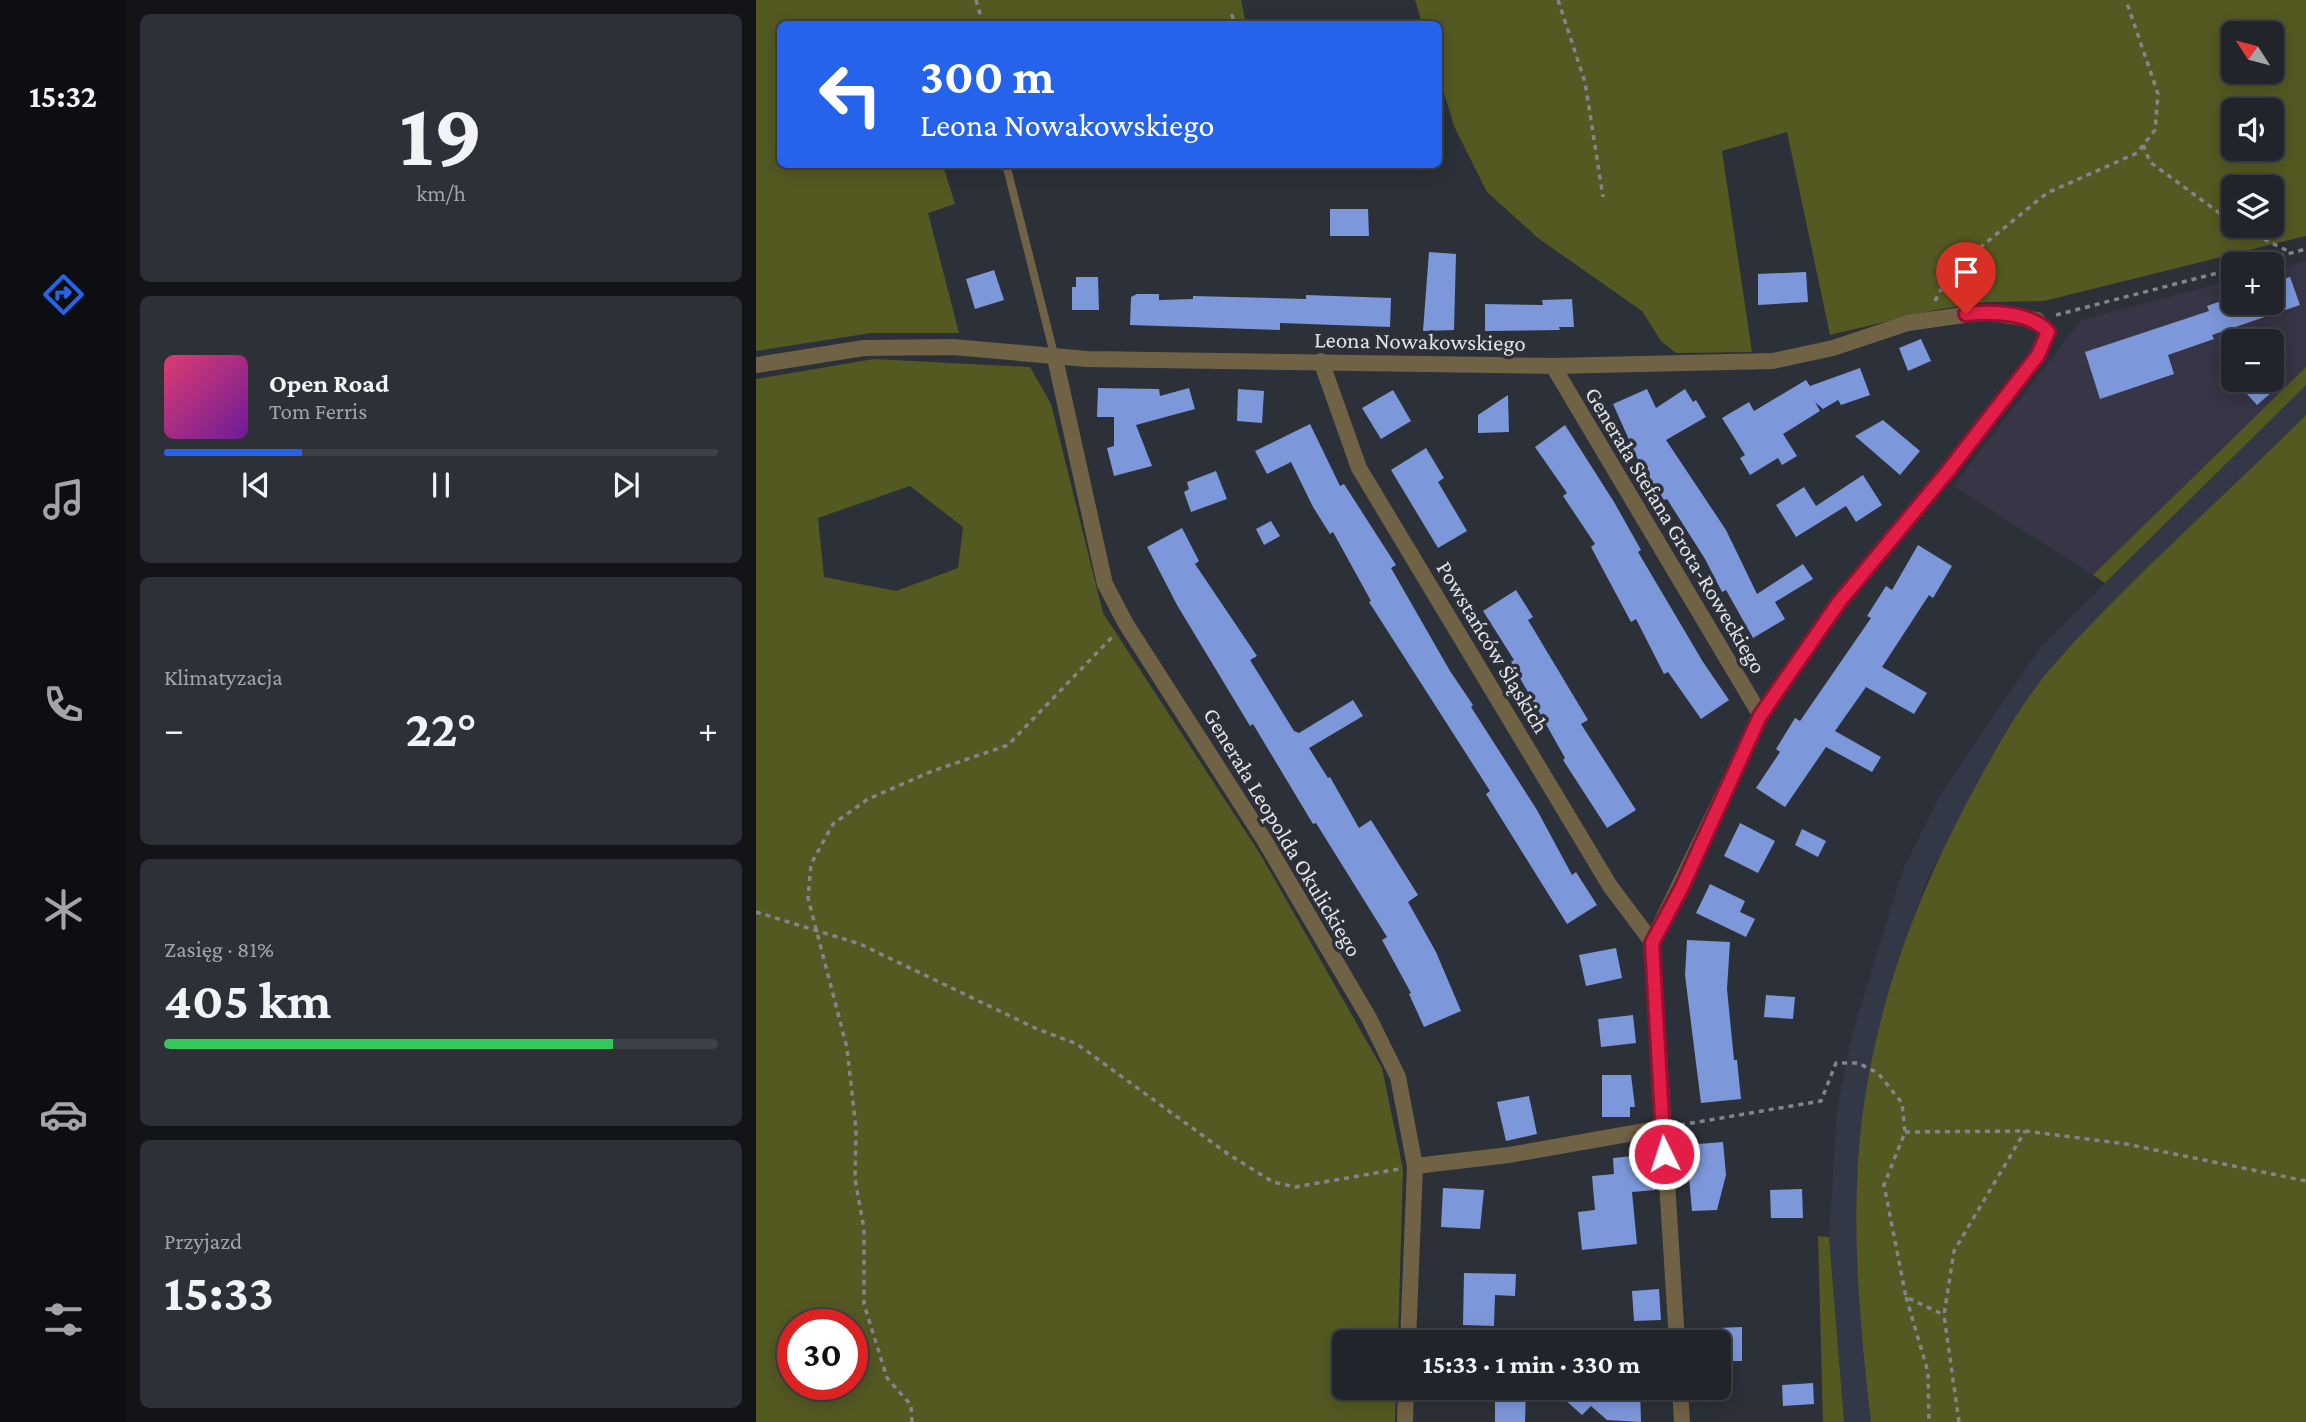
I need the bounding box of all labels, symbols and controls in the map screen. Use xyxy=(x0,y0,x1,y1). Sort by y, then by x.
north arrow xyxy=(2221,21,2284,84)
map controls xyxy=(2221,21,2284,392)
icon: left xyxy=(805,49,896,140)
text: 300 m xyxy=(920,49,1054,104)
text: 15:32 xyxy=(29,78,97,114)
text: 19 xyxy=(399,83,483,185)
button: sound xyxy=(2221,98,2284,161)
text: Leona Nowakowskiego xyxy=(920,107,1214,143)
button: layers xyxy=(2221,175,2284,238)
text: km/h xyxy=(416,180,466,206)
pin xyxy=(1936,242,1996,314)
button: + xyxy=(2221,252,2284,315)
icon: arrive xyxy=(1947,253,1985,291)
icon: directions xyxy=(39,270,88,319)
street label: Leona Nowakowskiego xyxy=(1314,326,1526,356)
button: − xyxy=(2221,329,2284,392)
text: Open Road xyxy=(269,369,389,398)
street label: Generała Stefana Grota-Roweckiego xyxy=(1580,382,1772,678)
text: Tom Ferris xyxy=(269,398,367,424)
icon: previous xyxy=(237,466,275,504)
icon: pause xyxy=(422,466,460,504)
icon: next xyxy=(607,466,645,504)
icon: music xyxy=(39,475,88,524)
street label: Powstańców Śląskich xyxy=(1431,556,1555,738)
text: Klimatyzacja xyxy=(164,664,283,690)
icon: phone xyxy=(39,680,88,729)
text: 22° xyxy=(405,699,477,757)
street label: Generała Leopolda Okulickiego xyxy=(1198,703,1368,961)
text: − xyxy=(164,708,184,750)
text: + xyxy=(698,708,718,750)
icon: climate xyxy=(39,885,88,934)
text: Zasięg · 81% xyxy=(164,936,274,962)
text: 405 km xyxy=(164,971,331,1029)
icon: car xyxy=(39,1090,88,1139)
position arrow xyxy=(1627,1117,1701,1191)
text: Przyjazd xyxy=(164,1228,242,1254)
text: 15:33 xyxy=(164,1263,274,1321)
icon: filters xyxy=(39,1295,88,1344)
speed limit sign: 30 xyxy=(777,1309,868,1400)
text: 15:33 · 1 min · 330 m xyxy=(1423,1350,1640,1379)

